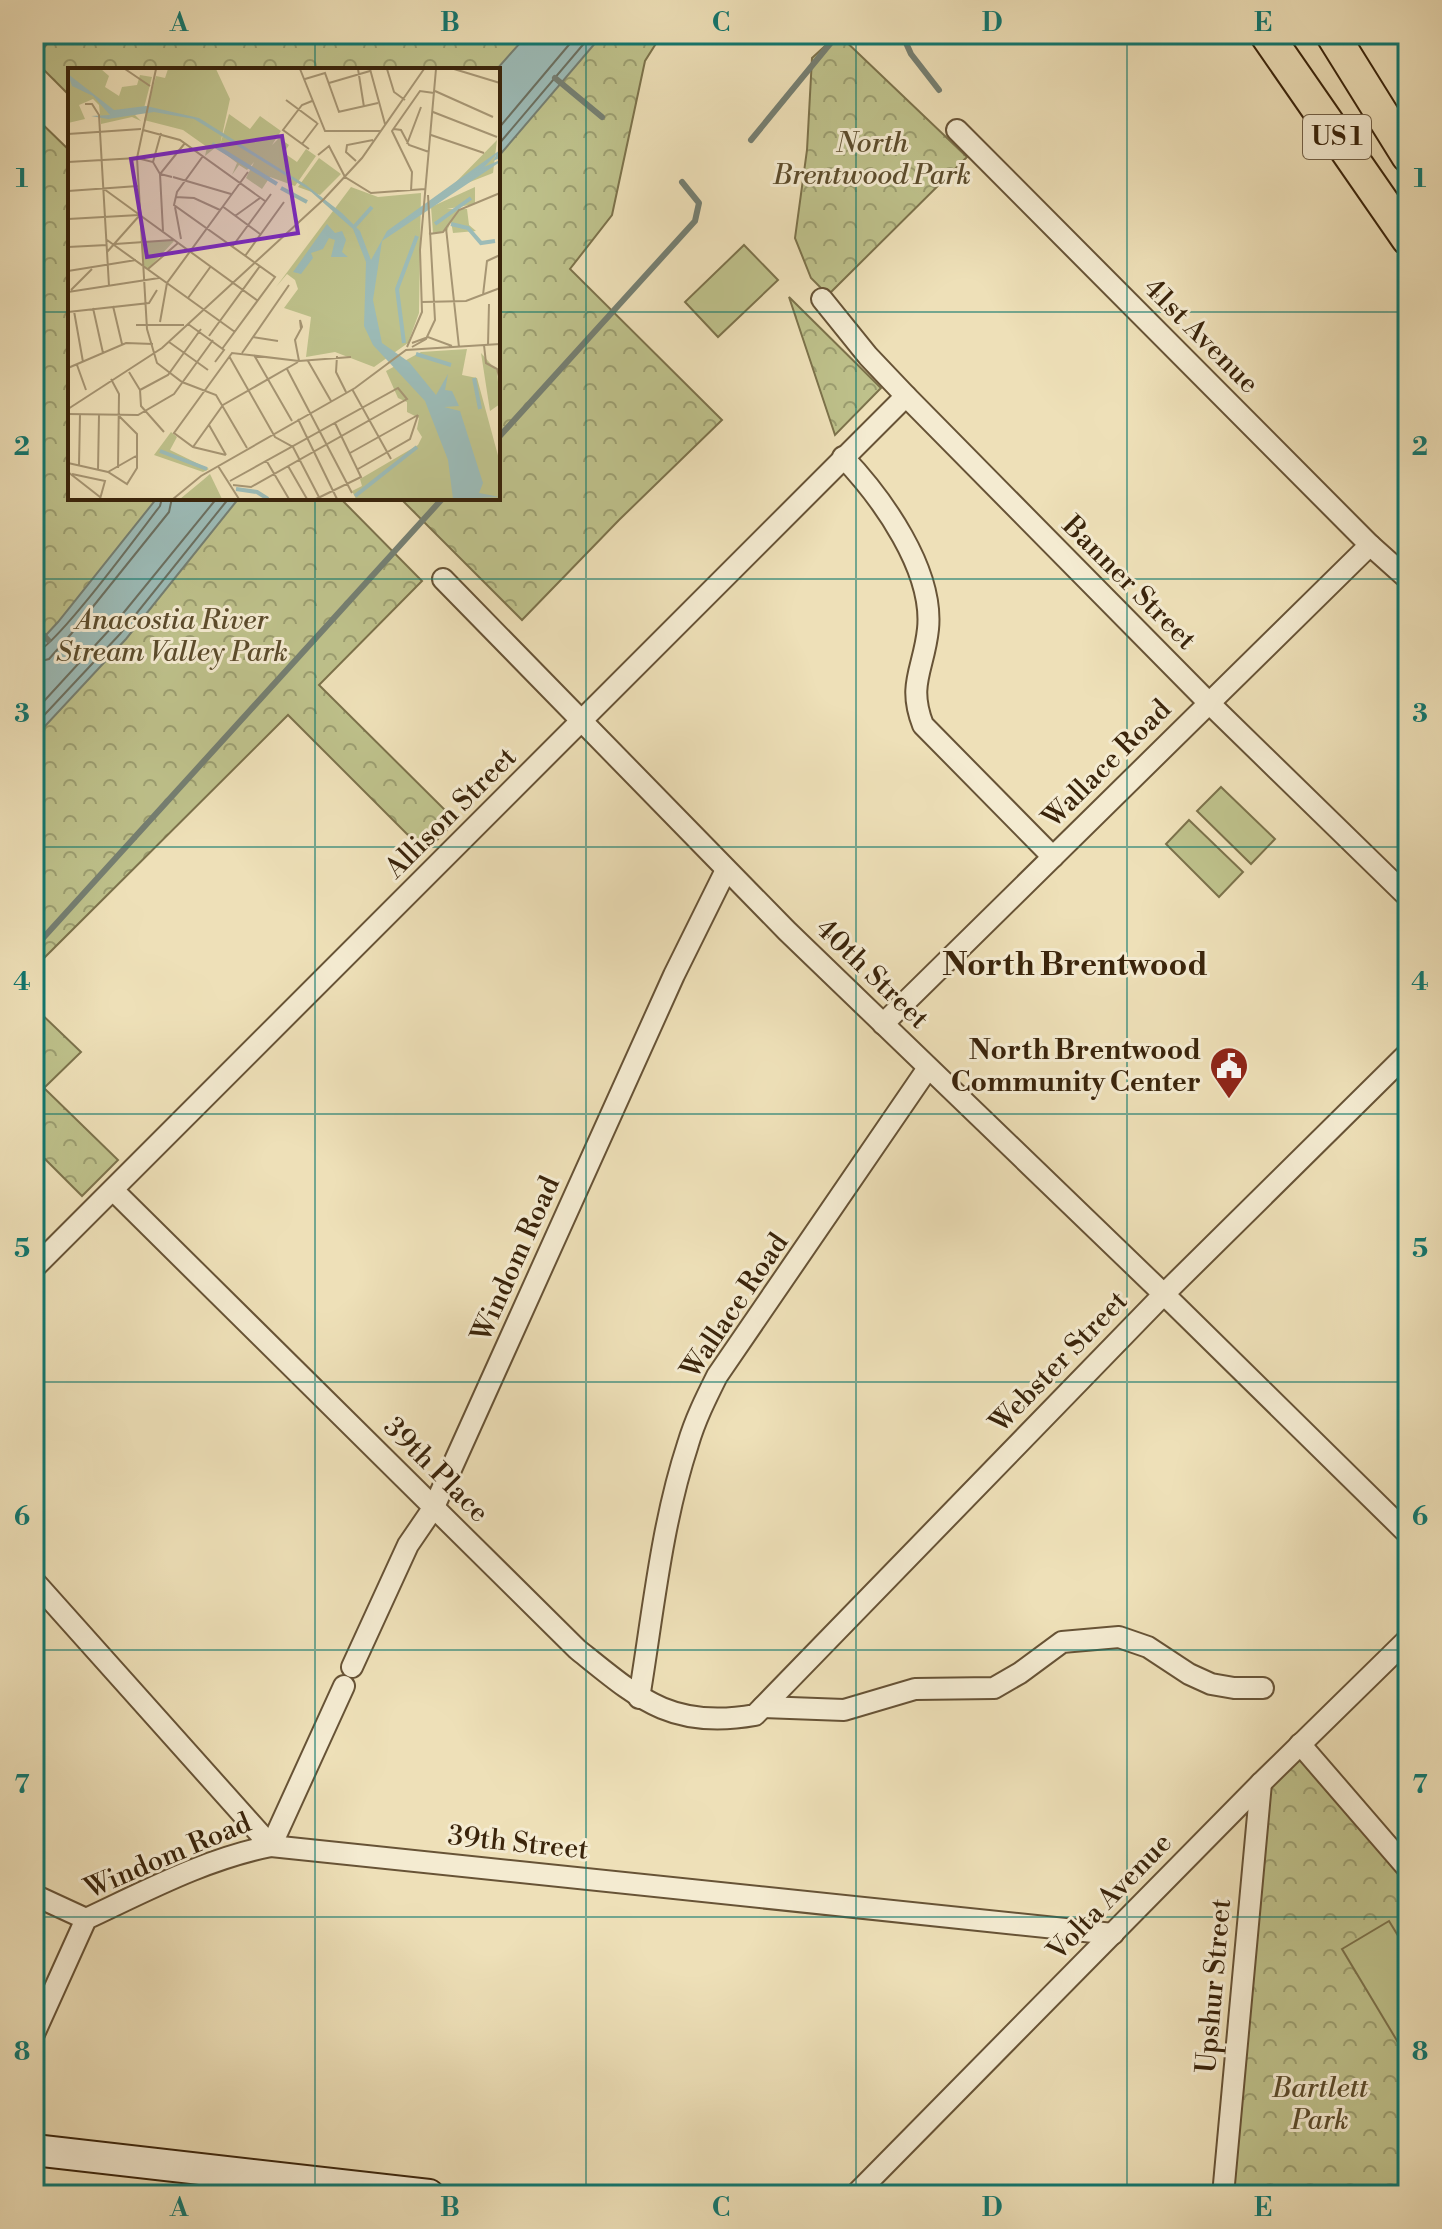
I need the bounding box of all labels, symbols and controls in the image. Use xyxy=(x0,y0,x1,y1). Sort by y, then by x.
text: A xyxy=(169,7,189,39)
text: B xyxy=(440,7,460,39)
text: C xyxy=(712,7,730,39)
text: D xyxy=(982,7,1002,39)
text: E xyxy=(1254,7,1272,39)
inset map xyxy=(68,68,500,500)
road number: US 1 xyxy=(1303,115,1371,159)
park label: North Brentwood Park xyxy=(772,126,971,193)
text: 1 xyxy=(16,163,29,195)
text: 1 xyxy=(1414,163,1427,195)
street label: 41st Avenue xyxy=(1136,271,1266,401)
text: 2 xyxy=(14,431,30,463)
text: 2 xyxy=(1412,431,1428,463)
street label: Banner Street xyxy=(1054,508,1203,657)
park label: Anacostia River Stream Valley Park xyxy=(56,603,288,670)
street label: Wallace Road xyxy=(1035,692,1179,836)
text: 3 xyxy=(14,698,30,730)
text: 3 xyxy=(1412,698,1428,730)
street label: Allison Street xyxy=(377,740,524,887)
street label: 40th Street xyxy=(808,911,936,1037)
district label: North Brentwood xyxy=(942,945,1208,985)
text: 4 xyxy=(13,966,31,998)
text: 4 xyxy=(1411,966,1429,998)
place label: North Brentwood Community Center xyxy=(951,1033,1201,1100)
public building icon: North Brentwood Community Center xyxy=(1208,1045,1250,1100)
street label: Windom Road xyxy=(464,1171,568,1348)
street label: Wallace Road xyxy=(673,1227,796,1386)
text: 5 xyxy=(14,1233,30,1265)
text: 5 xyxy=(1412,1233,1428,1265)
street label: Webster Street xyxy=(982,1284,1136,1441)
street label: 39th Place xyxy=(376,1410,496,1530)
text: 6 xyxy=(14,1501,30,1533)
text: 6 xyxy=(1412,1501,1428,1533)
text: 7 xyxy=(14,1769,30,1801)
text: 7 xyxy=(1412,1769,1428,1801)
street label: Windom Road xyxy=(79,1805,256,1907)
street label: 39th Street xyxy=(446,1818,590,1868)
street label: Volta Avenue xyxy=(1040,1826,1180,1969)
street label: Upshur Street xyxy=(1189,1897,1239,2075)
text: 8 xyxy=(14,2036,30,2068)
text: 8 xyxy=(1412,2036,1428,2068)
park label: Bartlett Park xyxy=(1271,2071,1369,2138)
text: A xyxy=(169,2192,189,2224)
text: B xyxy=(440,2192,460,2224)
text: C xyxy=(712,2192,730,2224)
text: D xyxy=(982,2192,1002,2224)
text: E xyxy=(1254,2192,1272,2224)

